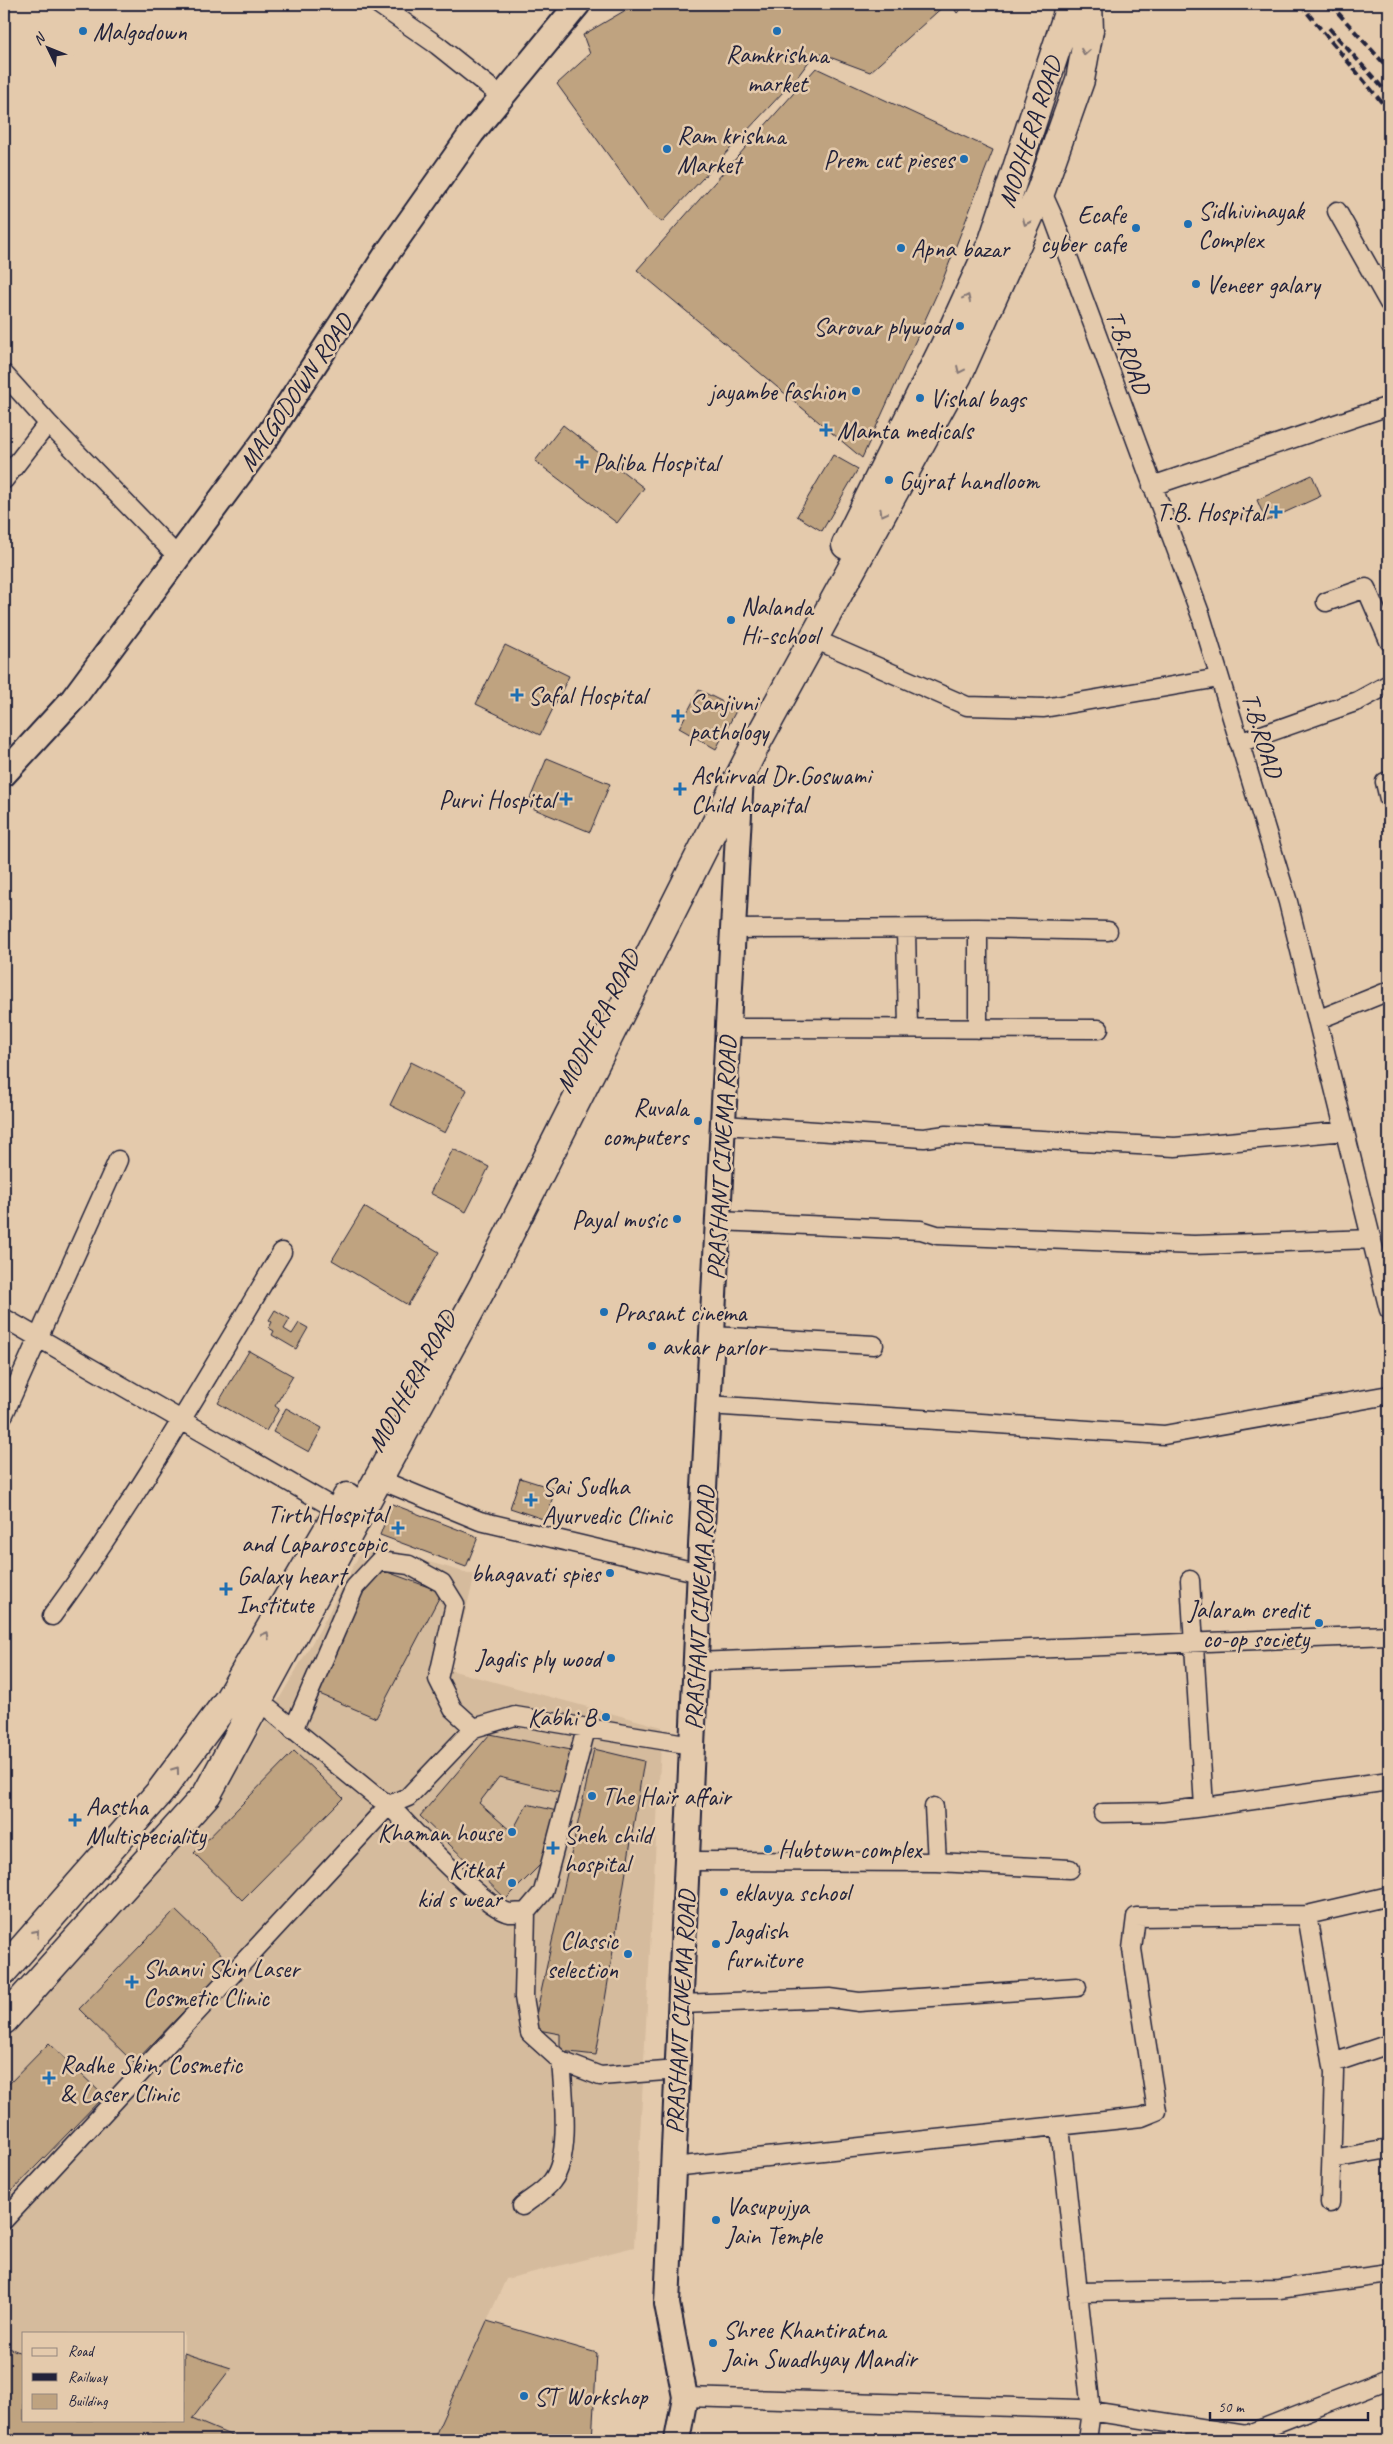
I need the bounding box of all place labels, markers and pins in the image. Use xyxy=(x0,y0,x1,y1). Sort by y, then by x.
place label: Malgodown xyxy=(93,16,187,48)
marker: Malgodown xyxy=(77,25,89,37)
marker: Ramkrishna market xyxy=(771,25,783,37)
place label: Ramkrishna market xyxy=(726,39,831,100)
place label: Ram krishna Market xyxy=(677,120,788,181)
marker: Ram krishna Market xyxy=(661,143,673,155)
place label: Prem cut pieses xyxy=(824,144,956,176)
marker: Prem cut pieses xyxy=(958,153,970,165)
place label: Sidhivinayak Complex xyxy=(1198,195,1306,256)
place label: Ecafe cyber cafe xyxy=(1040,199,1128,260)
marker: Sidhivinayak Complex xyxy=(1182,218,1194,230)
marker: Ecafe cyber cafe xyxy=(1130,222,1142,234)
place label: Apna bazar xyxy=(911,233,1011,265)
marker: Apna bazar xyxy=(895,242,907,254)
place label: Veneer galary xyxy=(1206,269,1322,301)
marker: Veneer galary xyxy=(1190,278,1202,290)
place label: Sarovar plywood xyxy=(813,311,954,343)
marker: Sarovar plywood xyxy=(954,320,966,332)
place label: jayambe fashion xyxy=(707,376,847,408)
place label: Vishal bags xyxy=(930,383,1028,415)
marker: jayambe fashion xyxy=(850,385,862,397)
marker: Vishal bags xyxy=(914,392,926,404)
place label: Mamta medicals xyxy=(837,415,975,447)
marker: Mamta medicals xyxy=(819,423,833,437)
place label: Paliba Hospital xyxy=(593,447,724,479)
marker: Paliba Hospital xyxy=(575,455,589,469)
place label: Gujrat handloom xyxy=(899,465,1041,497)
marker: Gujrat handloom xyxy=(883,474,895,486)
place label: T.B. Hospital xyxy=(1156,497,1270,529)
marker: T.B. Hospital xyxy=(1269,505,1283,519)
place label: Nalanda Hi-school xyxy=(741,591,823,652)
marker: Nalanda Hi-school xyxy=(725,614,737,626)
place label: Safal Hospital xyxy=(528,680,651,712)
place label: Sanjivni pathology xyxy=(689,687,771,748)
marker: Safal Hospital xyxy=(510,688,524,702)
marker: Sanjivni pathology xyxy=(671,709,685,723)
place label: Ashirvad Dr.Goswami Child hoapital xyxy=(691,760,874,821)
marker: Ashirvad Dr.Goswami Child hoapital xyxy=(673,782,687,796)
place label: Purvi Hospital xyxy=(439,784,560,816)
marker: Purvi Hospital xyxy=(559,792,573,806)
place label: Ruvala computers xyxy=(602,1092,691,1153)
marker: Ruvala computers xyxy=(692,1115,704,1127)
place label: Payal music xyxy=(572,1204,668,1236)
marker: Payal music xyxy=(671,1213,683,1225)
place label: Prasant cinema xyxy=(614,1297,748,1329)
marker: Prasant cinema xyxy=(598,1306,610,1318)
place label: avkar parlor xyxy=(662,1331,769,1363)
marker: avkar parlor xyxy=(646,1340,658,1352)
place label: Sai Sudha Ayurvedic Clinic xyxy=(542,1471,673,1532)
marker: Sai Sudha Ayurvedic Clinic xyxy=(524,1493,538,1507)
place label: Tirth Hospital and Laparoscopic xyxy=(241,1499,392,1560)
marker: Tirth Hospital and Laparoscopic xyxy=(391,1521,405,1535)
place label: bhagavati spies xyxy=(471,1558,602,1590)
place label: Galaxy heart Institute xyxy=(237,1560,349,1621)
marker: bhagavati spies xyxy=(604,1567,616,1579)
marker: Galaxy heart Institute xyxy=(219,1582,233,1596)
place label: Jalaram credit co-op society xyxy=(1187,1594,1312,1655)
marker: Jalaram credit co-op society xyxy=(1313,1617,1325,1629)
place label: Jagdis ply wood xyxy=(475,1643,605,1675)
marker: Jagdis ply wood xyxy=(605,1652,617,1664)
place label: Kabhi B xyxy=(528,1702,598,1734)
marker: Kabhi B xyxy=(600,1711,612,1723)
place label: The Hair affair xyxy=(602,1781,733,1813)
marker: The Hair affair xyxy=(586,1790,598,1802)
place label: Aastha Multispeciality xyxy=(86,1791,207,1852)
marker: Aastha Multispeciality xyxy=(68,1813,82,1827)
place label: Khaman house xyxy=(378,1817,504,1849)
place label: Sneh child hospital xyxy=(564,1819,655,1880)
marker: Khaman house xyxy=(506,1826,518,1838)
place label: Hubtown complex xyxy=(778,1834,924,1866)
marker: Sneh child hospital xyxy=(546,1841,560,1855)
marker: Hubtown complex xyxy=(762,1843,774,1855)
place label: Kitkat kid s wear xyxy=(417,1854,506,1915)
marker: Kitkat kid s wear xyxy=(506,1877,518,1889)
place label: eklavya school xyxy=(734,1877,855,1909)
marker: eklavya school xyxy=(718,1886,730,1898)
place label: Jagdish furniture xyxy=(725,1915,804,1976)
place label: Classic selection xyxy=(547,1925,619,1986)
marker: Jagdish furniture xyxy=(710,1938,722,1950)
marker: Classic selection xyxy=(622,1948,634,1960)
place label: Shanvi Skin Laser Cosmetic Clinic xyxy=(143,1953,302,2014)
marker: Shanvi Skin Laser Cosmetic Clinic xyxy=(125,1975,139,1989)
place label: Radhe Skin, Cosmetic & Laser Clinic xyxy=(60,2049,243,2110)
marker: Radhe Skin, Cosmetic & Laser Clinic xyxy=(42,2071,56,2085)
place label: Vasupujya Jain Temple xyxy=(725,2191,824,2252)
marker: Vasupujya Jain Temple xyxy=(710,2214,722,2226)
place label: Shree Khantiratna Jain Swadhyay Mandir xyxy=(722,2314,919,2375)
marker: Shree Khantiratna Jain Swadhyay Mandir xyxy=(707,2337,719,2349)
place label: ST Workshop xyxy=(534,2381,649,2413)
marker: ST Workshop xyxy=(518,2390,530,2402)

